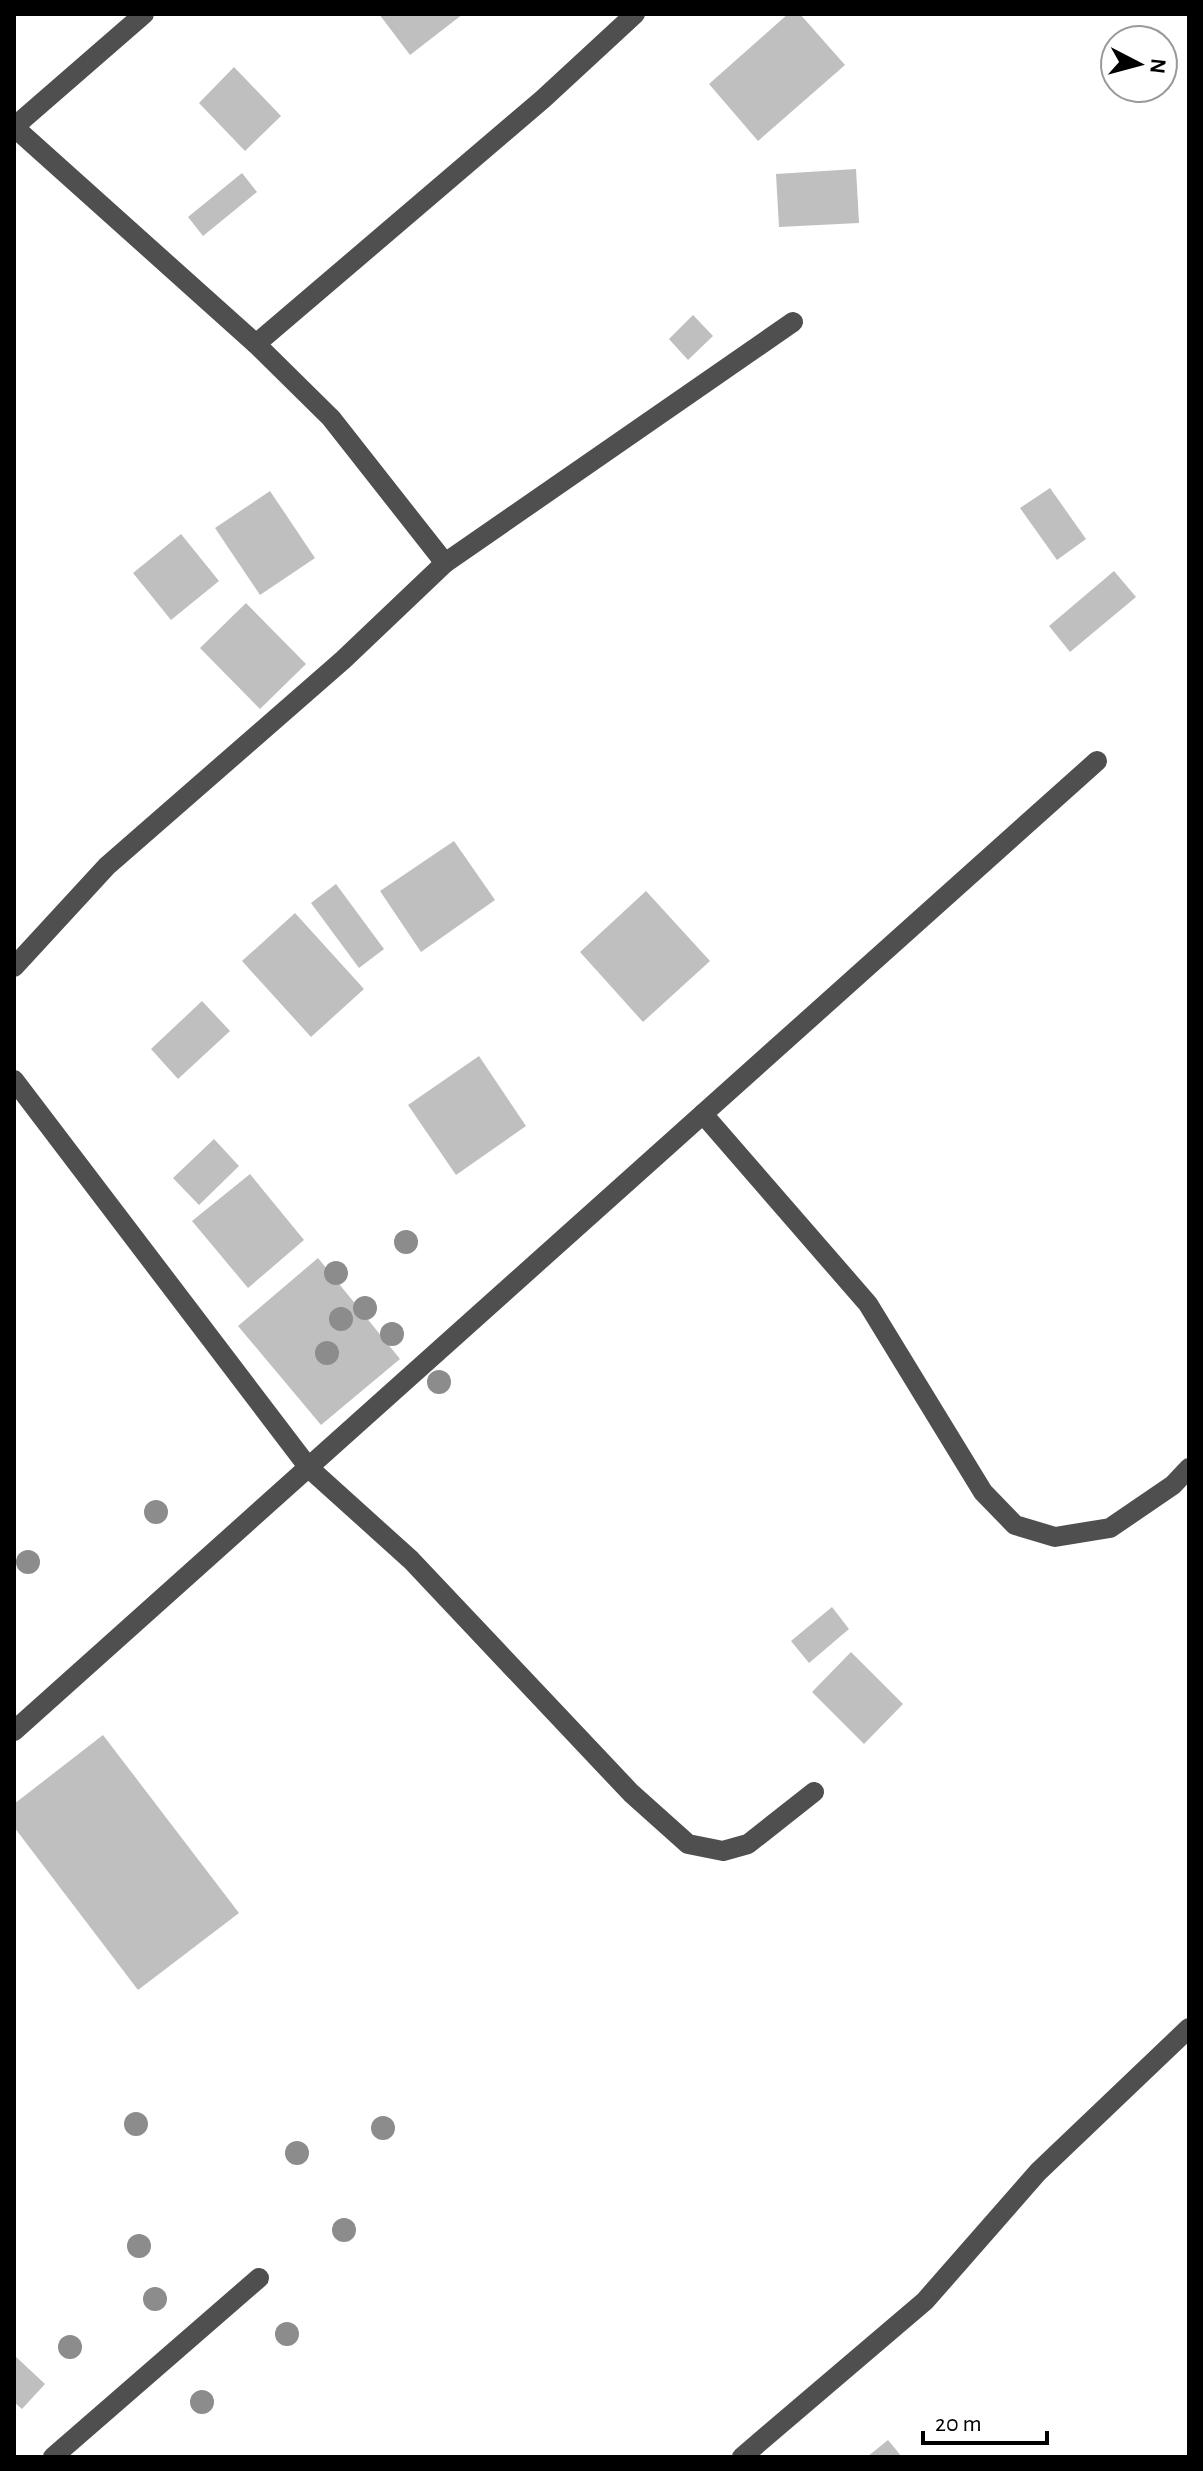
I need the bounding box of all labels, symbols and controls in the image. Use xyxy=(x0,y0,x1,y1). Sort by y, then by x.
north arrow xyxy=(1099,24,1179,104)
text: N xyxy=(1146,57,1170,75)
scale bar xyxy=(923,2395,1047,2445)
text: 20 m xyxy=(935,2412,982,2436)

